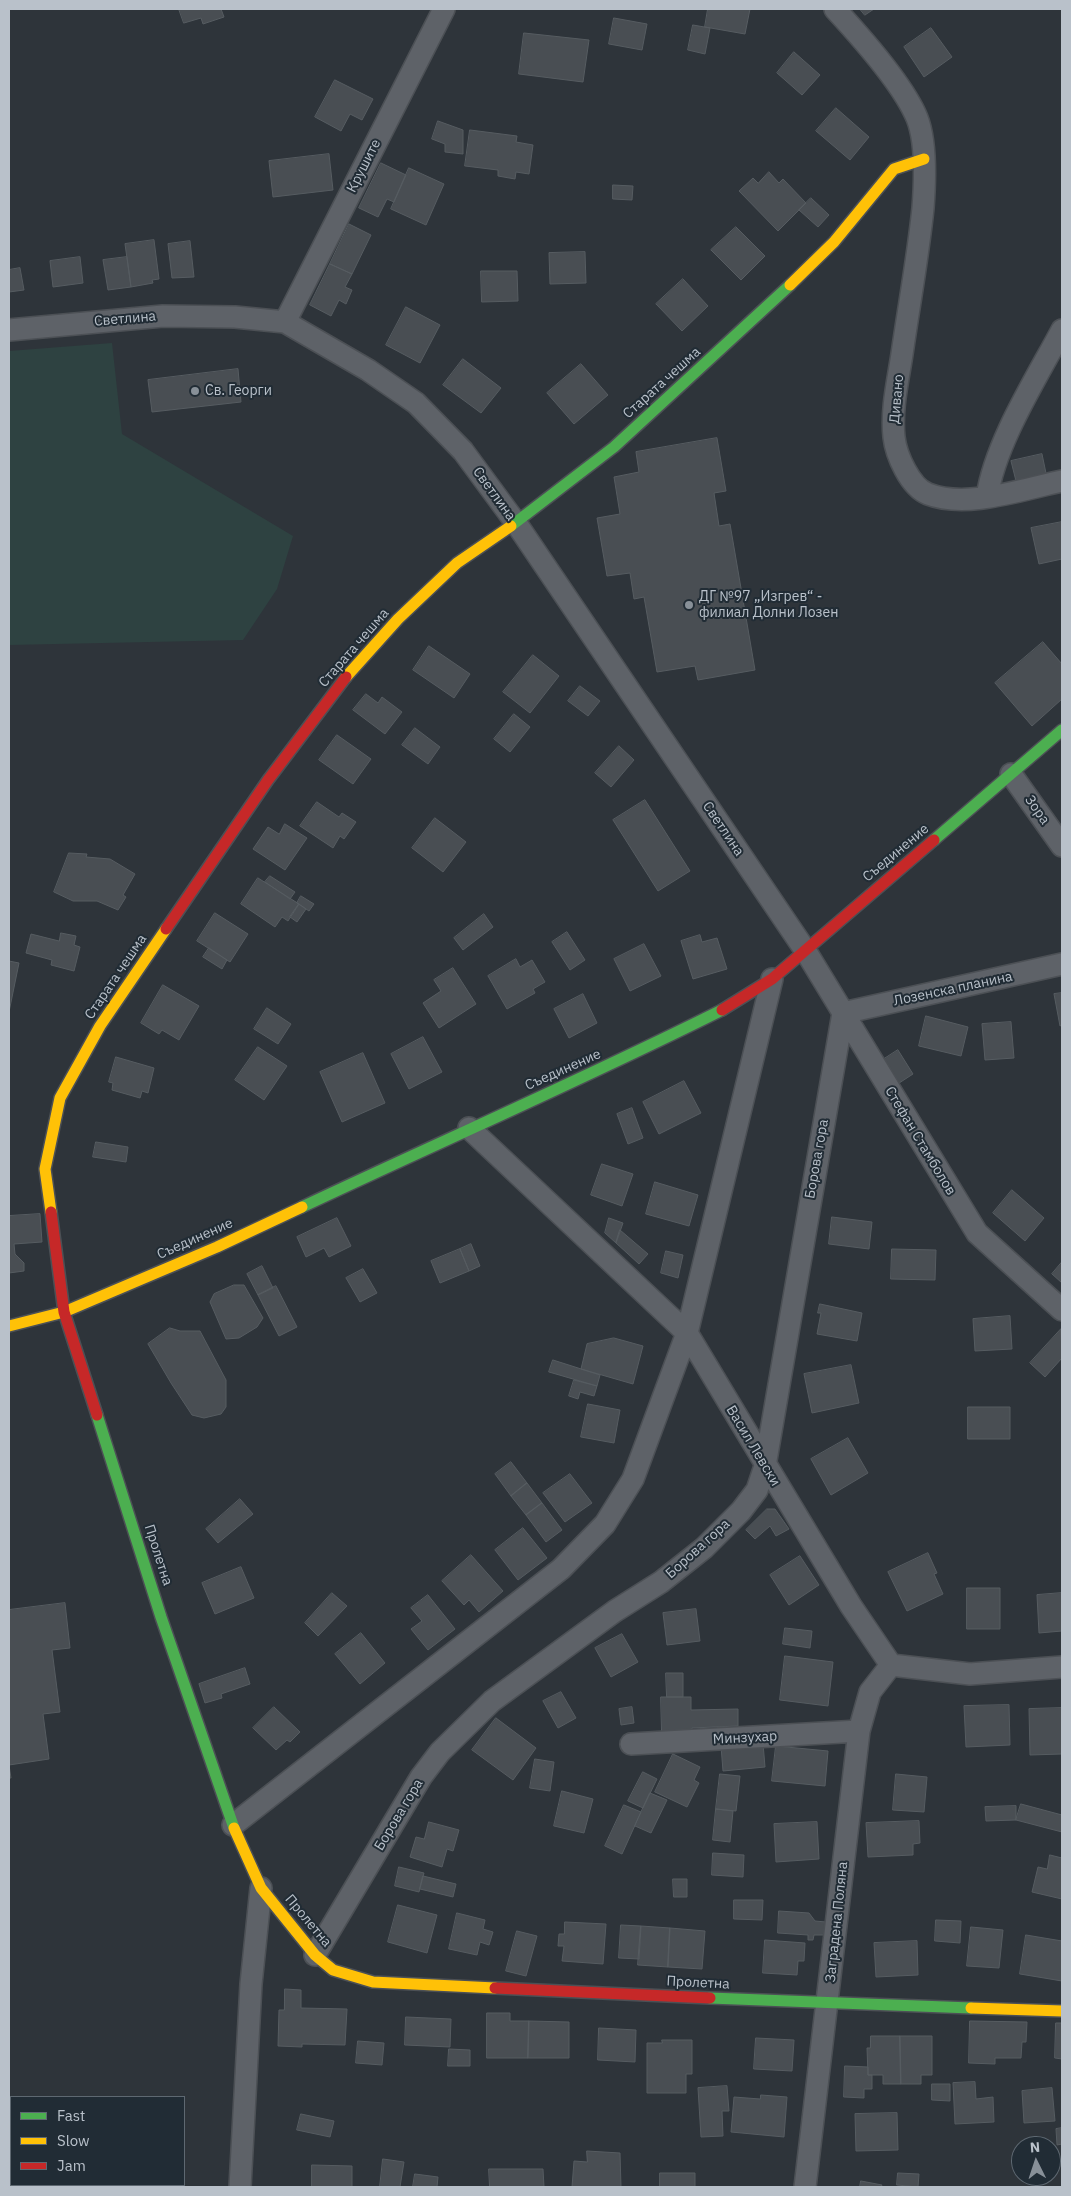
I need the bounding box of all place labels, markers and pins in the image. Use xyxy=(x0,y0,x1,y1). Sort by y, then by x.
place label: Св. Георги xyxy=(205,383,272,399)
marker: Св. Георги xyxy=(189,385,201,397)
place label: ДГ №97 „Изгрев“ - филиал Долни Лозен xyxy=(699,589,839,622)
marker: ДГ №97 „Изгрев“ - филиал Долни Лозен xyxy=(683,599,695,611)

